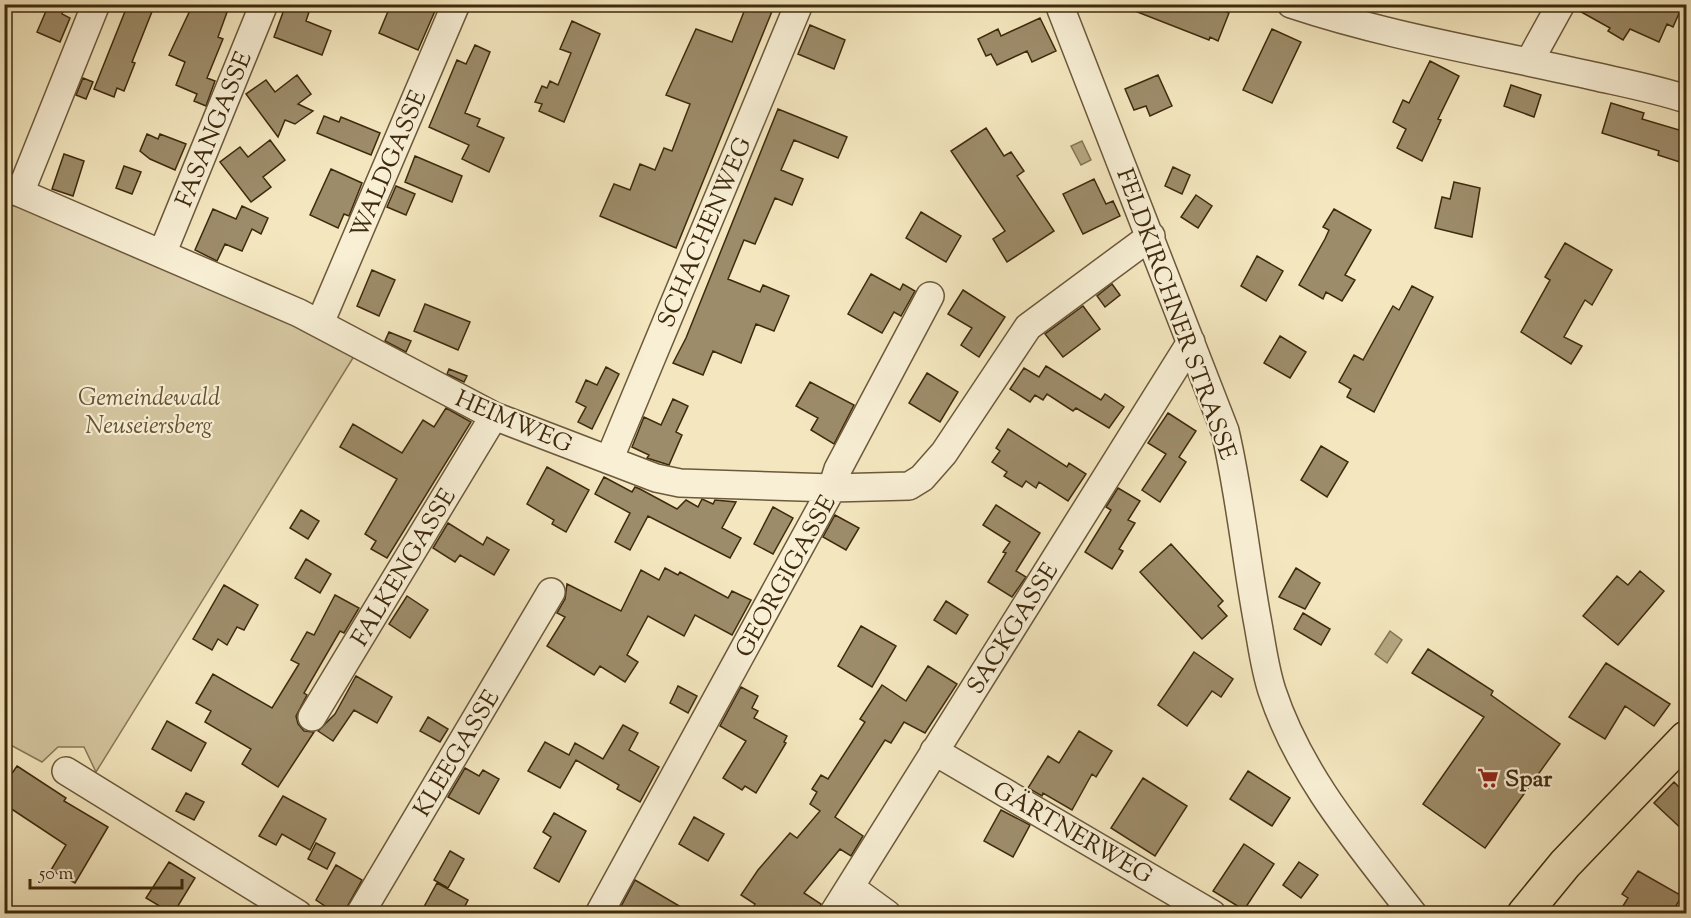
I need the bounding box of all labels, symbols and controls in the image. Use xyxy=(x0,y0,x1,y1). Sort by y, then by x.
street label: FASANGASSE xyxy=(168,46,262,213)
street label: WALDGASSE xyxy=(343,85,437,244)
street label: SCHACHENWEG xyxy=(650,132,761,333)
street label: FELDKIRCHNER STRASSE xyxy=(1106,164,1244,466)
park label: Gemeindewald Neuseiersberg xyxy=(78,382,220,444)
street label: HEIMWEG xyxy=(449,383,577,463)
street label: FALKENGASSE xyxy=(344,482,466,653)
street label: GEORGIGASSE xyxy=(728,489,846,664)
street label: SACKGASSE xyxy=(960,556,1068,701)
street label: KLEEGASSE xyxy=(406,684,509,824)
place label: Spar xyxy=(1505,763,1553,797)
supermarket icon: Spar xyxy=(1476,766,1500,790)
street label: GÄRTNERWEG xyxy=(986,774,1158,893)
scale bar xyxy=(30,852,182,890)
text: 50 m xyxy=(38,862,74,888)

